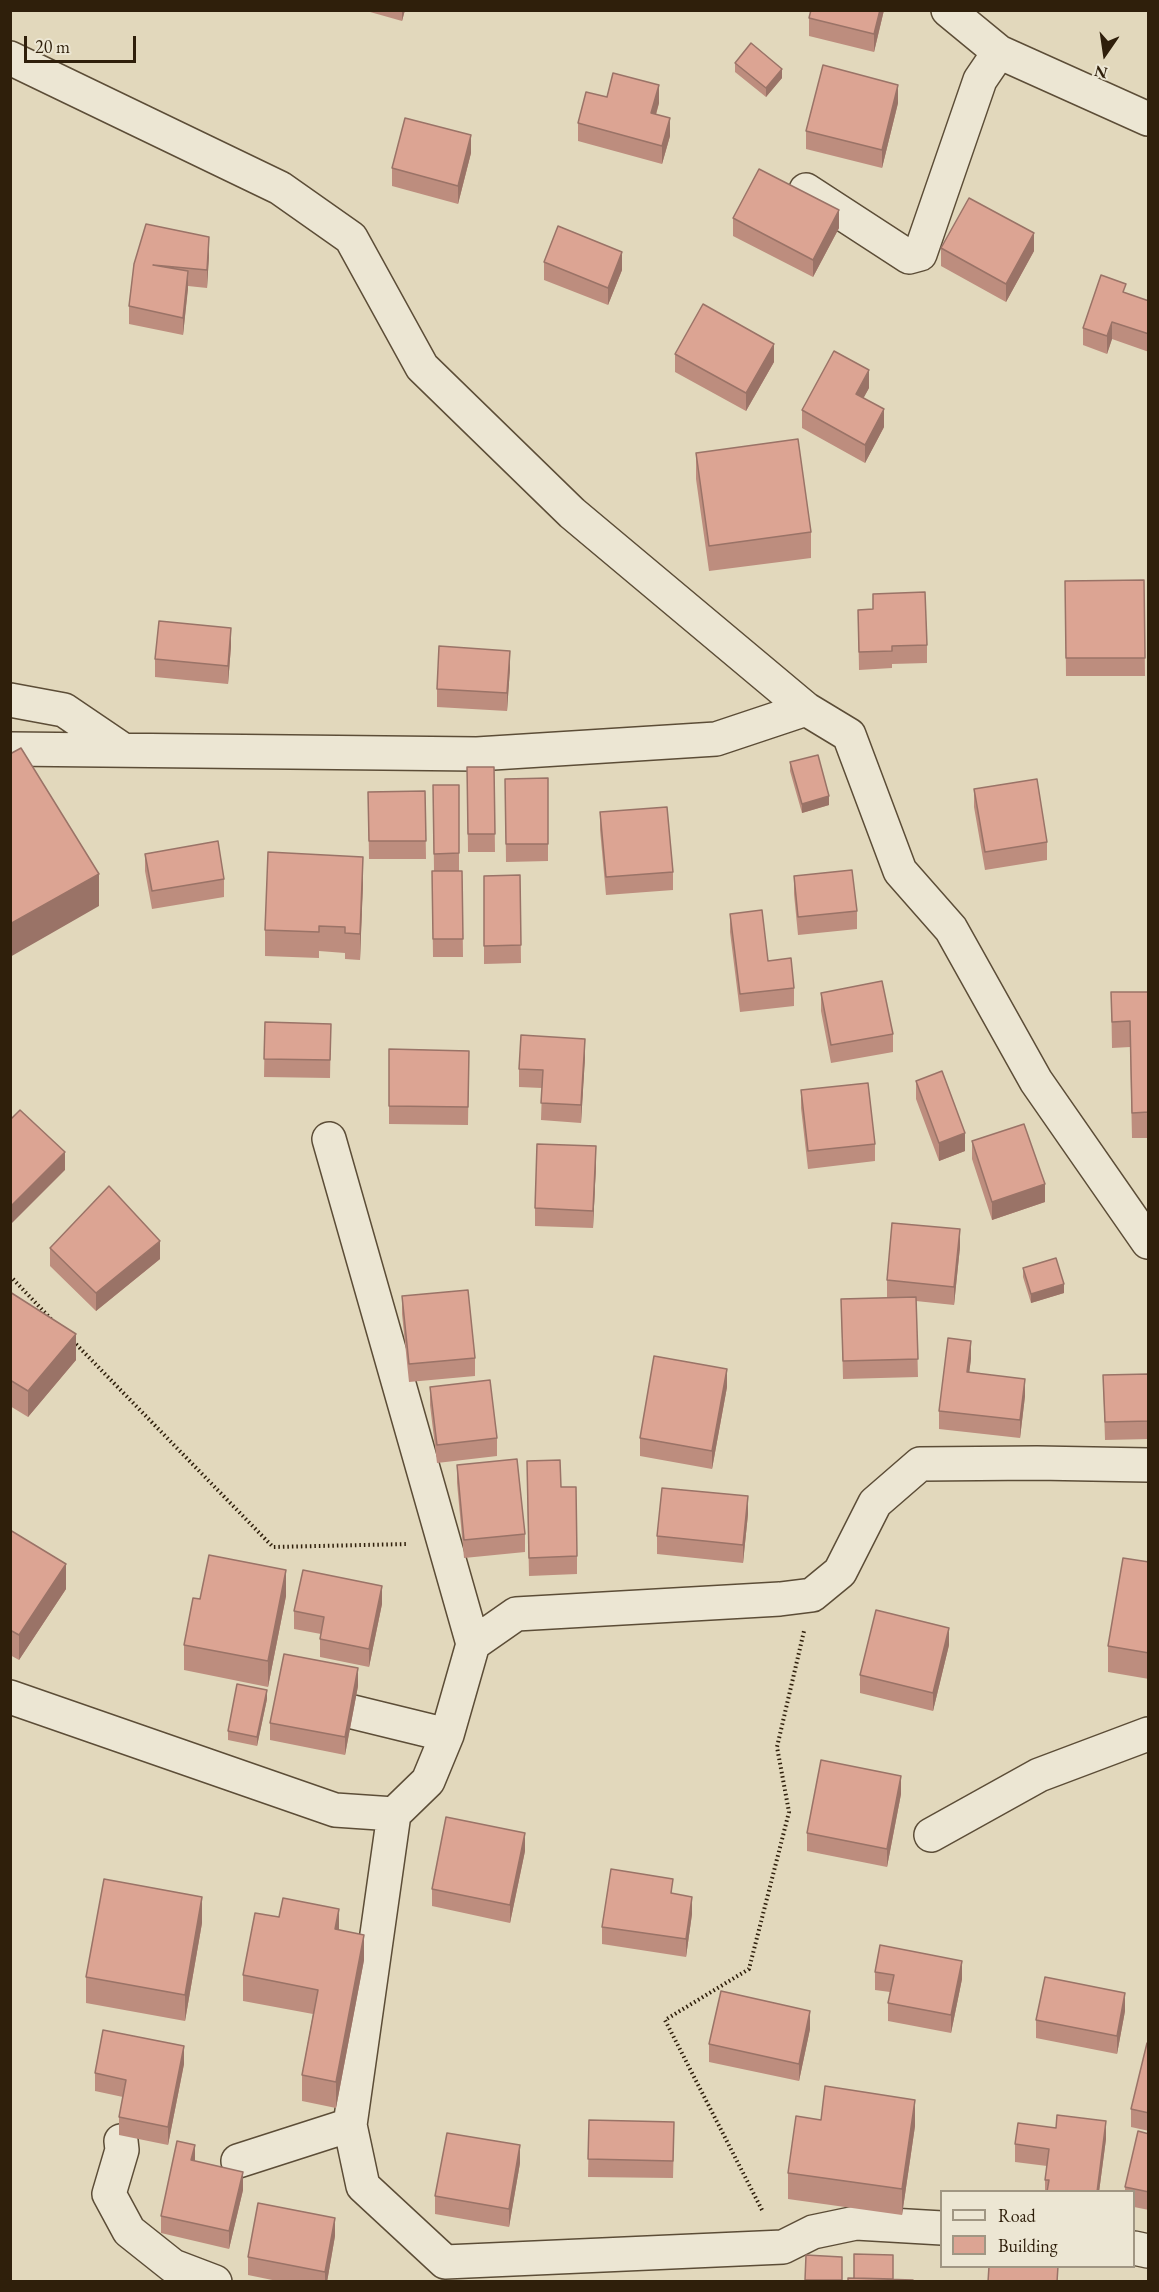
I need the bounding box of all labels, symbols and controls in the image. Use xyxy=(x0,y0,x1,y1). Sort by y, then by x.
scale bar xyxy=(27,24,140,62)
north arrow xyxy=(1075,24,1135,84)
text: 20 m xyxy=(35,35,70,58)
text: N xyxy=(1092,60,1110,84)
legend xyxy=(940,2190,1135,2268)
text: Road xyxy=(998,2204,1036,2227)
text: Building xyxy=(998,2234,1058,2257)

